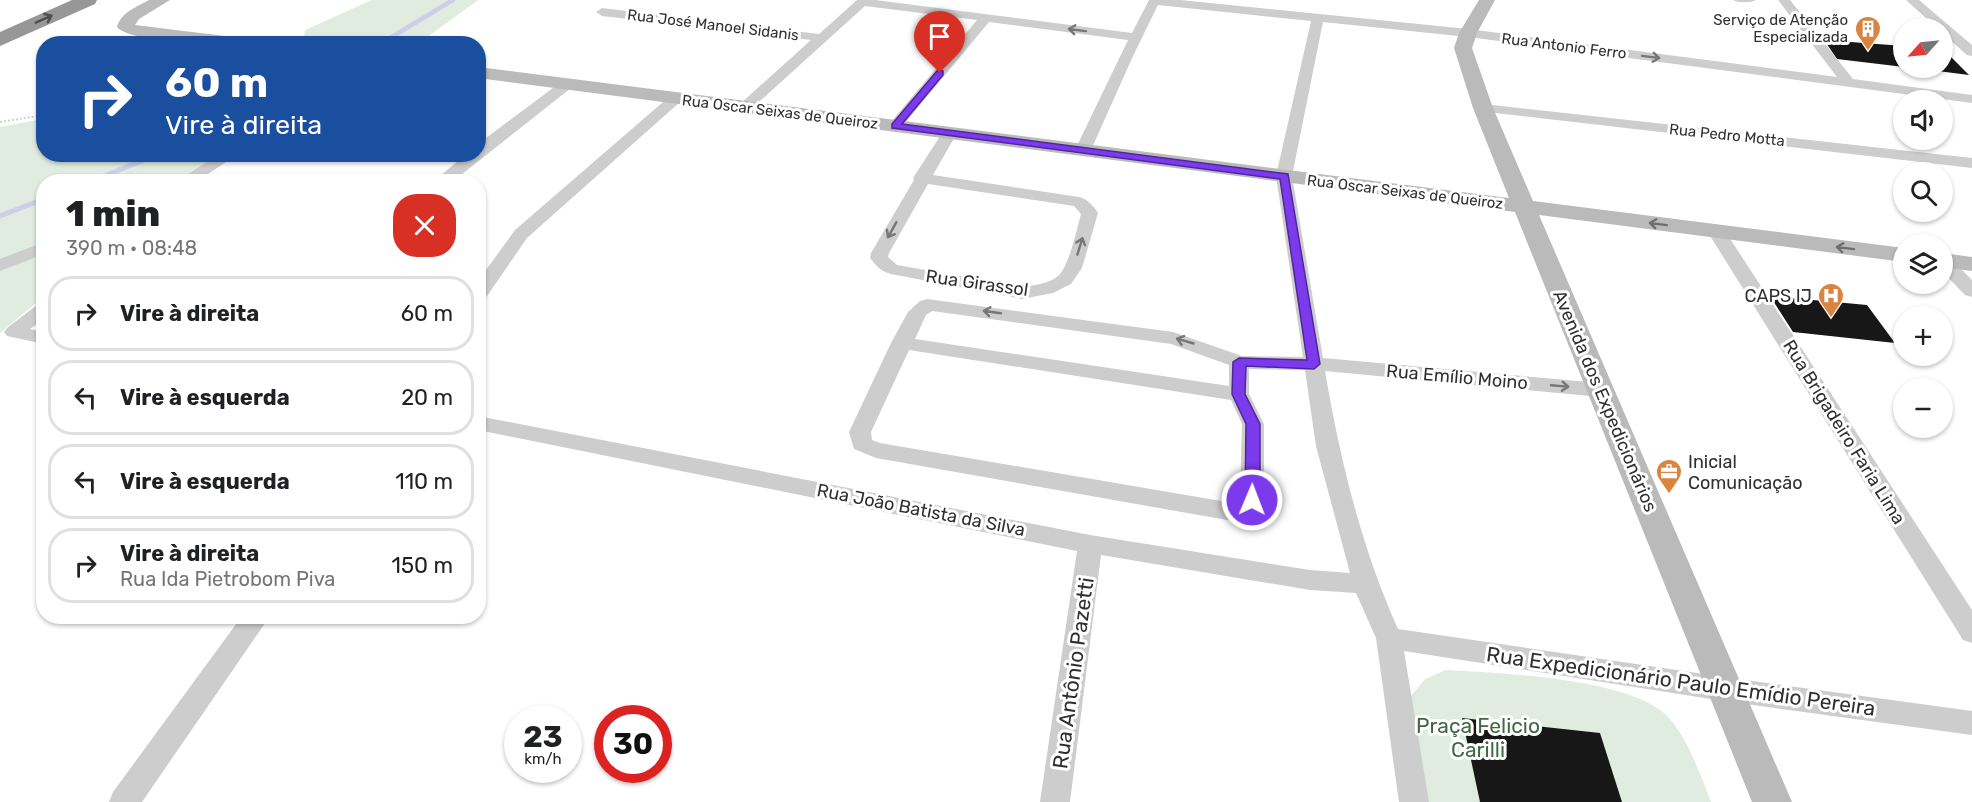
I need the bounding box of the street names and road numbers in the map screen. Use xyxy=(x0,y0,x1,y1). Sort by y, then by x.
street label: Rua José Manoel Sidanis xyxy=(626,6,800,45)
street label: Rua Antonio Ferro xyxy=(1500,29,1628,63)
street label: Rua Oscar Seixas de Queiroz xyxy=(681,91,879,133)
street label: Rua Pedro Motta xyxy=(1668,120,1786,150)
street label: Rua Oscar Seixas de Queiroz xyxy=(1306,171,1504,213)
street label: Rua Girassol xyxy=(924,265,1030,301)
street label: Avenida dos Expedicionários xyxy=(1548,287,1662,515)
street label: Rua Brigadeiro Faria Lima xyxy=(1778,336,1910,528)
street label: Rua Emílio Moino xyxy=(1385,360,1529,394)
street label: Rua João Batista da Silva xyxy=(815,479,1027,541)
street label: Rua Antônio Pazetti xyxy=(1047,576,1099,770)
street label: Rua Expedicionário Paulo Emídio Pereira xyxy=(1485,641,1877,721)

